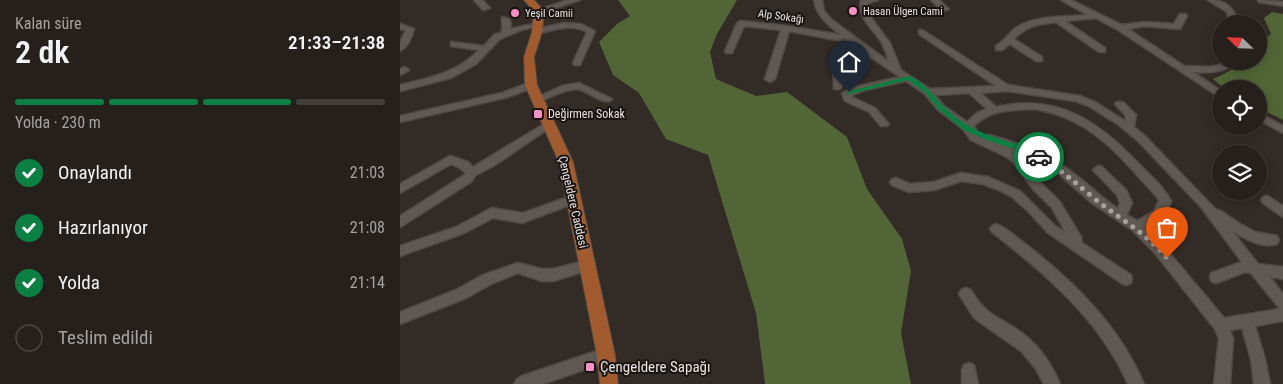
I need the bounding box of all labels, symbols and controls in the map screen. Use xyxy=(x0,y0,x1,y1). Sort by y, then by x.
marker: Hasan Ülgen Cami xyxy=(847,5,859,17)
place label: Hasan Ülgen Cami xyxy=(863,5,943,18)
marker: Yeşil Camii xyxy=(509,7,521,19)
place label: Yeşil Camii xyxy=(525,7,573,20)
street label: Alp Sokağı xyxy=(757,7,805,26)
text: Kalan süre xyxy=(15,14,81,33)
north arrow xyxy=(1212,15,1268,70)
map controls xyxy=(1212,15,1267,200)
text: 21:33–21:38 xyxy=(288,31,385,54)
text: 2 dk xyxy=(15,33,69,71)
pin xyxy=(828,41,870,92)
icon: home xyxy=(835,48,863,76)
button: locate xyxy=(1212,80,1267,135)
place label: Değirmen Sokak xyxy=(548,107,625,121)
marker: Değirmen Sokak xyxy=(532,108,544,120)
text: Yolda · 230 m xyxy=(15,113,101,132)
courier xyxy=(1014,132,1064,182)
icon: car xyxy=(1025,143,1053,171)
button: layers xyxy=(1212,145,1267,200)
street label: Çengeldere Caddesi xyxy=(556,154,590,250)
icon: check xyxy=(15,159,43,187)
text: Onaylandı xyxy=(58,161,132,184)
text: 21:03 xyxy=(350,163,385,182)
pin xyxy=(1146,207,1188,258)
icon: check xyxy=(15,214,43,242)
icon: bag xyxy=(1153,214,1181,242)
text: Hazırlanıyor xyxy=(58,216,148,239)
text: 21:08 xyxy=(350,218,385,237)
icon: check xyxy=(15,269,43,297)
text: Yolda xyxy=(58,271,100,294)
text: 21:14 xyxy=(350,273,385,292)
text: Teslim edildi xyxy=(58,326,153,349)
place label: Çengeldere Sapağı xyxy=(600,358,711,376)
marker: Çengeldere Sapağı xyxy=(584,361,596,373)

